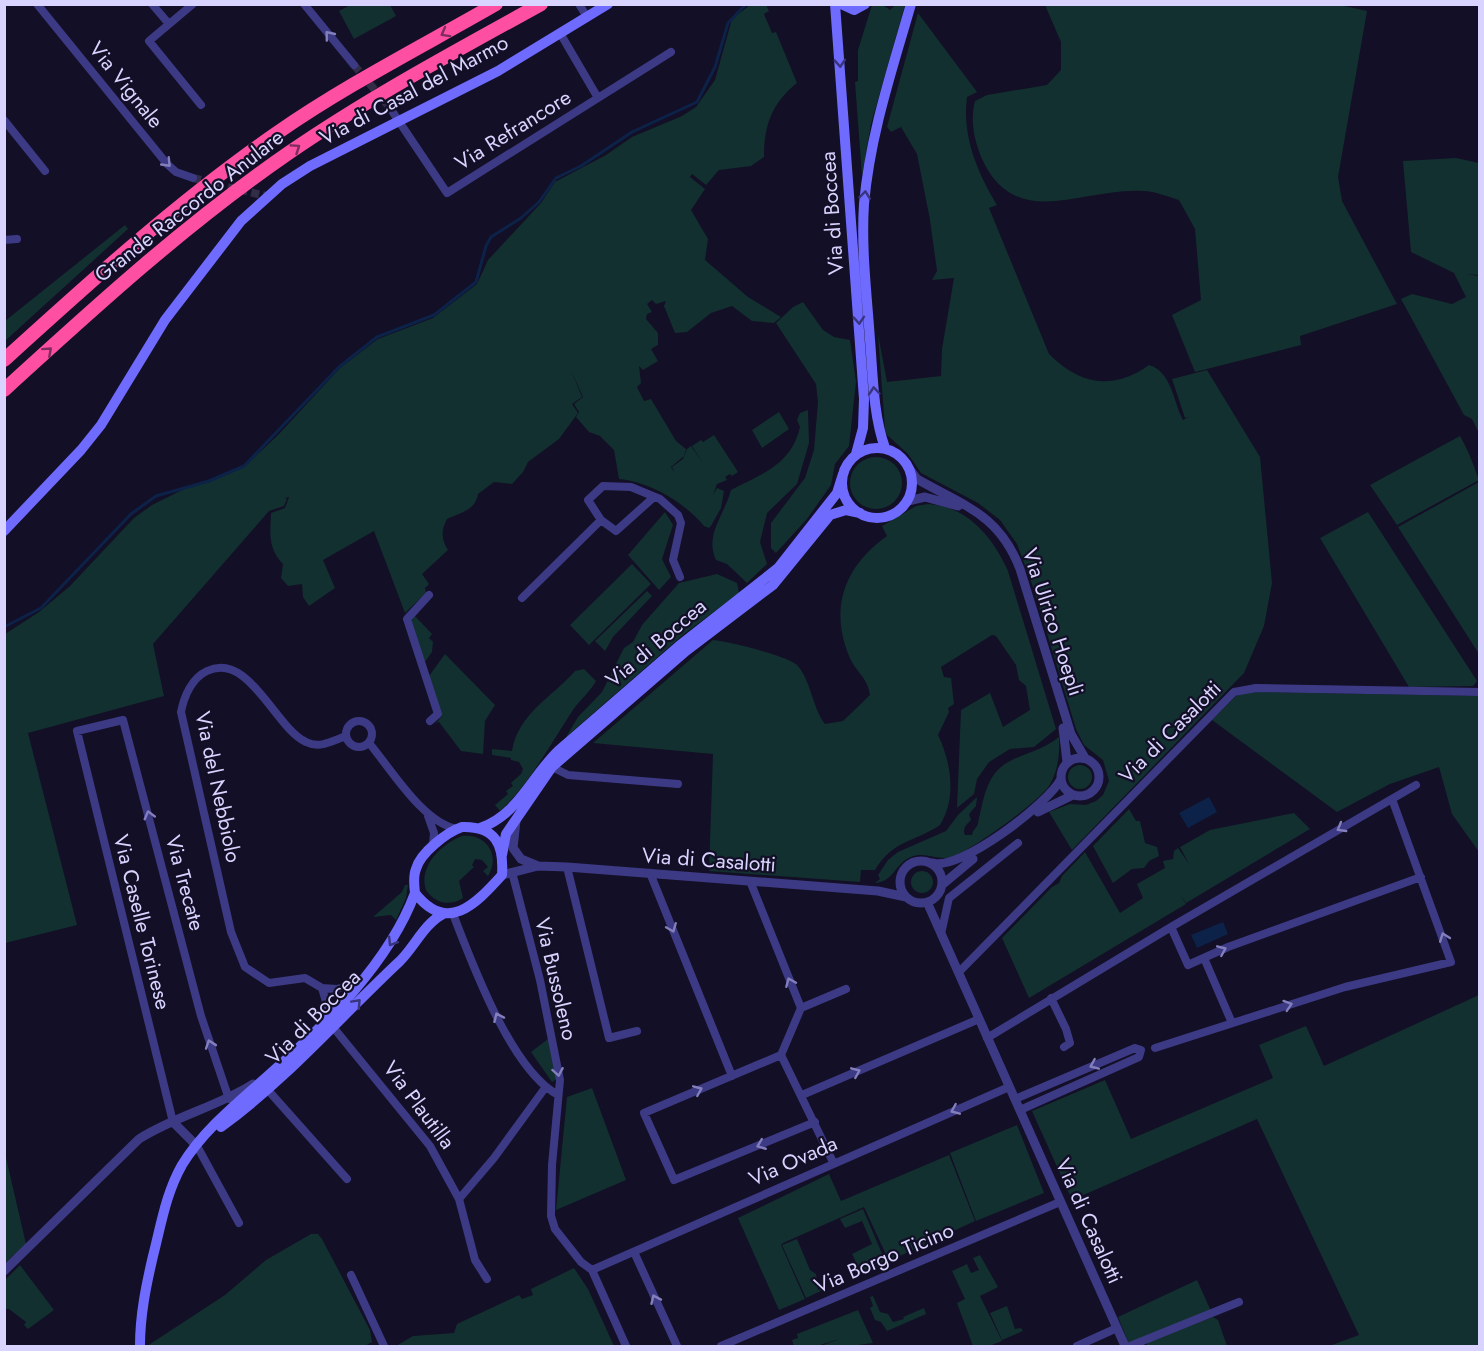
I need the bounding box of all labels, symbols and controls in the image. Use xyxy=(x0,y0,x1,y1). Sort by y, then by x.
one-way arrow xyxy=(441,26,452,37)
street label: Via di Casal del Marmo xyxy=(314,28,514,152)
one-way arrow xyxy=(325,31,336,42)
street label: Via Vignale xyxy=(82,35,170,135)
one-way arrow xyxy=(834,58,847,67)
street label: Via Refrancore xyxy=(449,82,577,178)
street label: Grande Raccordo Anulare xyxy=(88,122,290,289)
one-way arrow xyxy=(289,144,300,155)
street label: Via di Boccea xyxy=(813,150,851,276)
one-way arrow xyxy=(160,156,171,167)
one-way arrow xyxy=(858,190,871,199)
one-way arrow xyxy=(852,316,865,325)
one-way arrow xyxy=(41,347,51,358)
one-way arrow xyxy=(868,386,881,395)
street label: Via Ulrico Hoepli xyxy=(1015,544,1091,700)
street label: Via di Boccea xyxy=(599,592,713,694)
street label: Via di Casalotti xyxy=(1112,674,1228,790)
street label: Via del Nebbiolo xyxy=(187,709,249,865)
one-way arrow xyxy=(143,810,156,820)
one-way arrow xyxy=(1337,821,1348,833)
street label: Via Caselle Torinese xyxy=(106,831,178,1013)
street label: Via Trecate xyxy=(158,832,212,934)
street label: Via di Casalotti xyxy=(641,840,777,880)
street label: Via Bussoleno xyxy=(527,915,585,1043)
one-way arrow xyxy=(665,921,677,932)
one-way arrow xyxy=(1438,933,1451,943)
one-way arrow xyxy=(388,936,400,946)
one-way arrow xyxy=(1216,945,1227,957)
street label: Via di Boccea xyxy=(259,963,367,1071)
one-way arrow xyxy=(785,978,797,989)
one-way arrow xyxy=(350,999,361,1009)
one-way arrow xyxy=(1282,1000,1293,1012)
one-way arrow xyxy=(493,1012,505,1023)
one-way arrow xyxy=(205,1039,218,1050)
street label: Via Plautilla xyxy=(376,1055,462,1155)
one-way arrow xyxy=(1090,1058,1101,1070)
one-way arrow xyxy=(552,1067,564,1076)
one-way arrow xyxy=(850,1067,861,1079)
one-way arrow xyxy=(692,1085,703,1097)
one-way arrow xyxy=(951,1103,962,1115)
street label: Via Ovada xyxy=(744,1128,842,1194)
one-way arrow xyxy=(756,1138,767,1150)
street label: Via di Casalotti xyxy=(1048,1154,1130,1288)
street label: Via Borgo Ticino xyxy=(810,1215,958,1301)
one-way arrow xyxy=(651,1295,663,1306)

